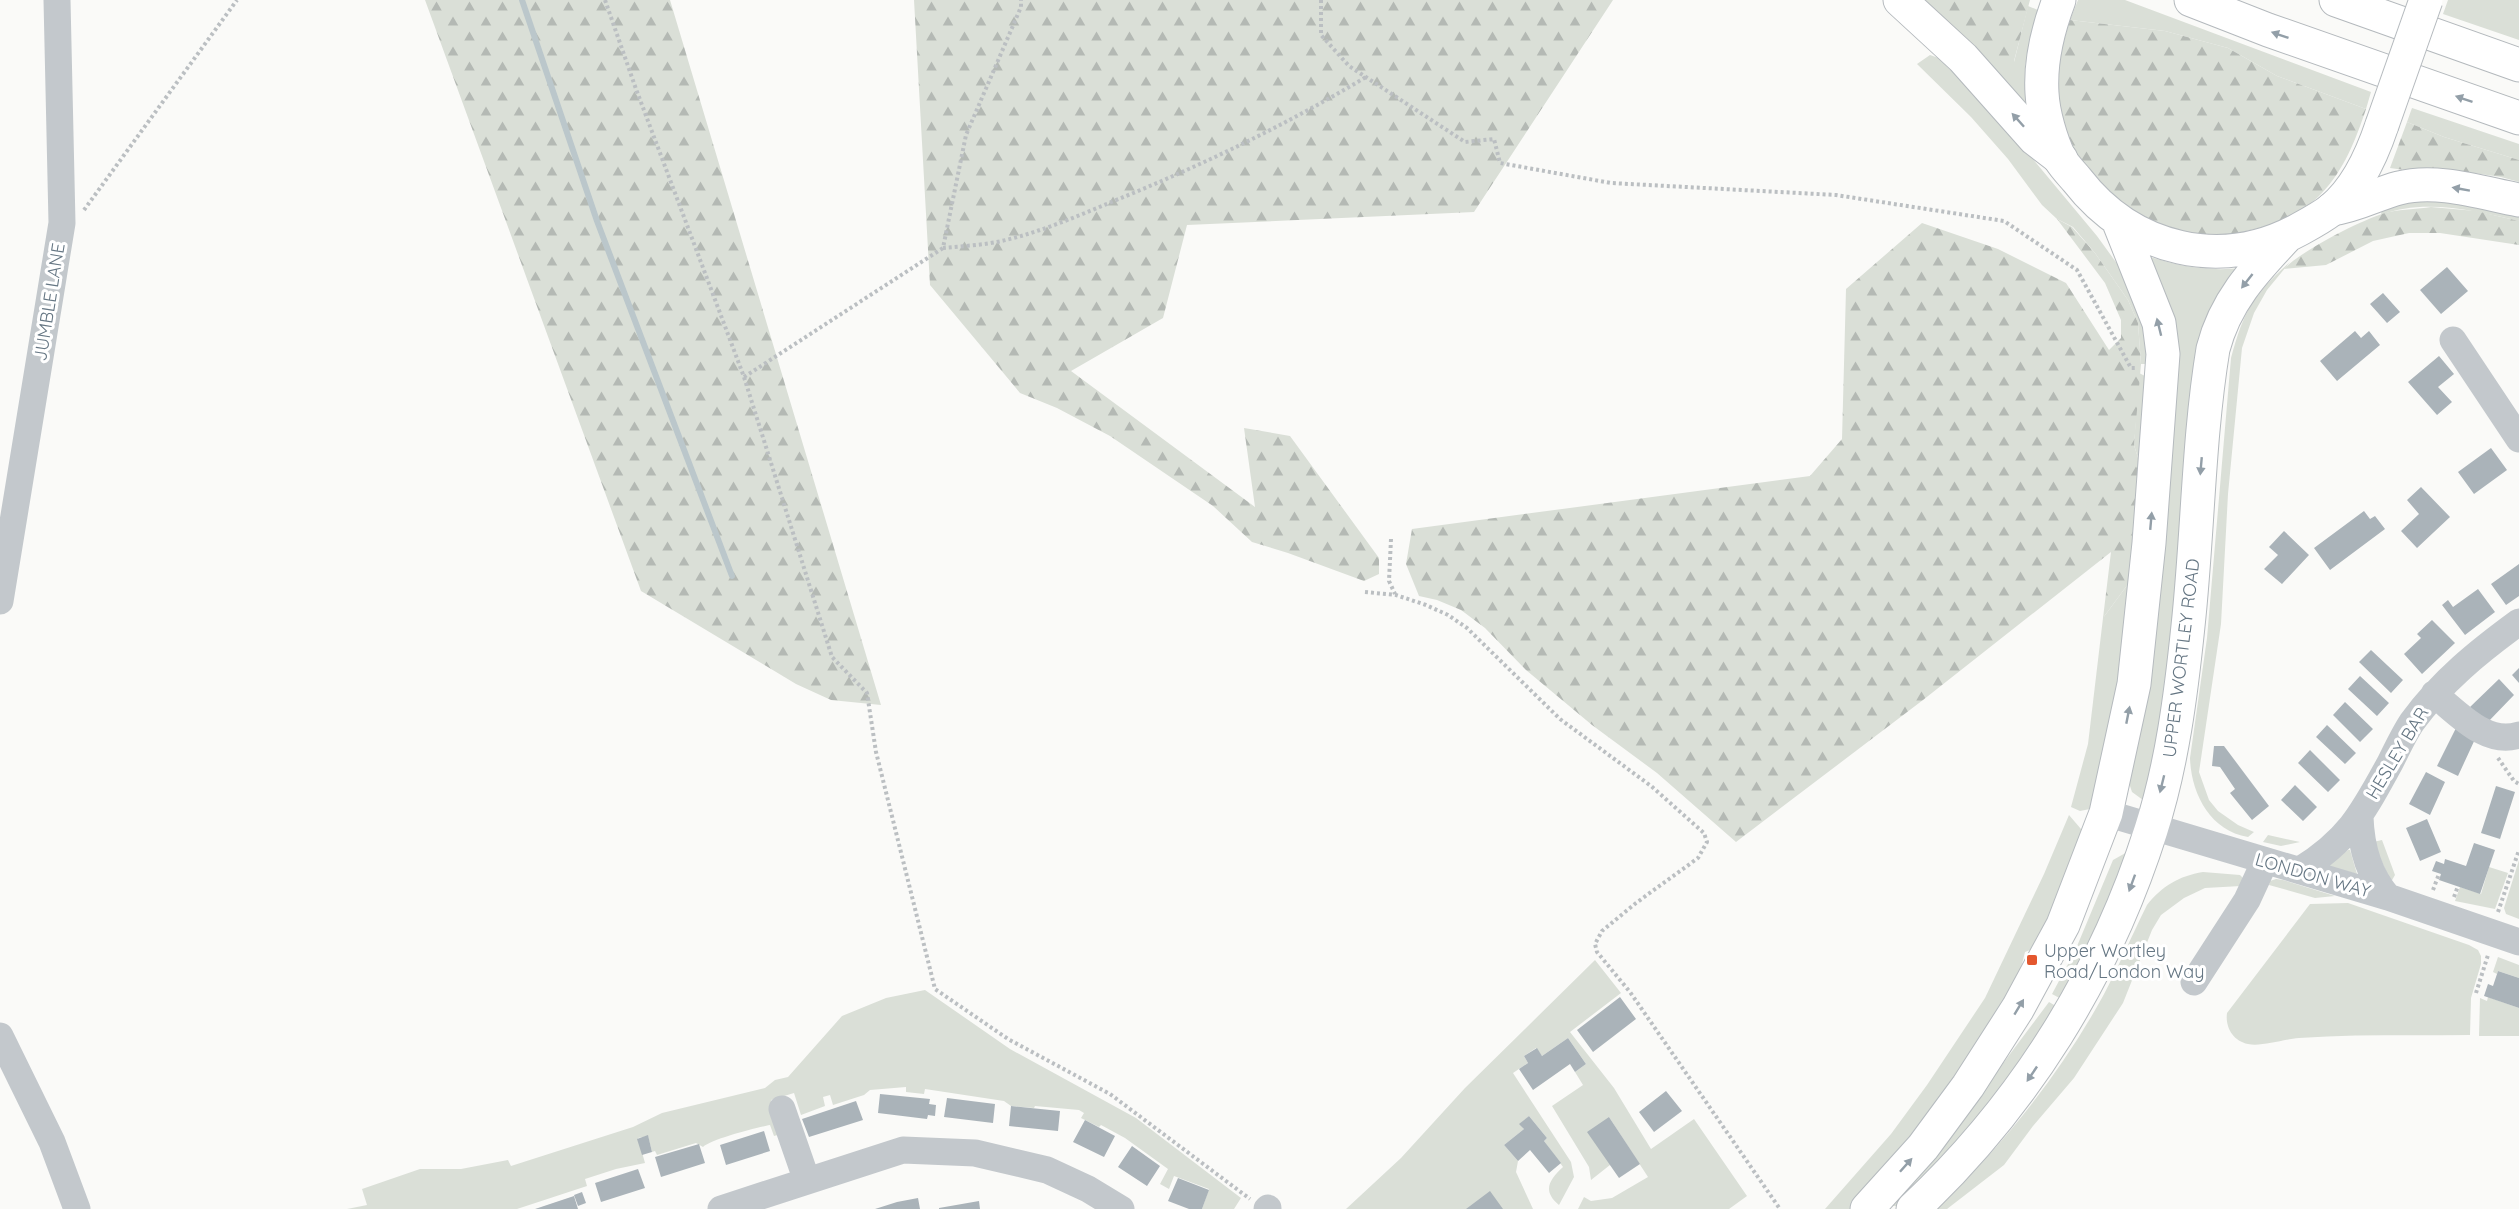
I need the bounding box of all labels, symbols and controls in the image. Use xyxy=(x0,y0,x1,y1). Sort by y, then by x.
one-way arrow xyxy=(2271,29,2289,39)
one-way arrow xyxy=(2455,93,2473,103)
one-way arrow xyxy=(2012,113,2025,128)
one-way arrow xyxy=(2452,184,2471,193)
street label: JUMBLE LANE xyxy=(28,241,70,363)
one-way arrow xyxy=(2241,273,2253,289)
one-way arrow xyxy=(2154,318,2164,336)
one-way arrow xyxy=(2197,457,2206,476)
one-way arrow xyxy=(2146,512,2156,531)
street label: UPPER WORTLEY ROAD xyxy=(2157,557,2205,759)
street label: HESLEY BAR xyxy=(2360,703,2434,803)
one-way arrow xyxy=(2124,705,2133,724)
one-way arrow xyxy=(2157,775,2167,793)
street label: LONDON WAY xyxy=(2253,848,2373,902)
one-way arrow xyxy=(2127,874,2136,892)
place label: Upper Wortley Road/London Way xyxy=(2044,939,2204,983)
marker: Upper Wortley Road/London Way xyxy=(2025,953,2039,967)
one-way arrow xyxy=(2013,999,2024,1015)
one-way arrow xyxy=(2026,1066,2037,1082)
one-way arrow xyxy=(1899,1158,1913,1173)

